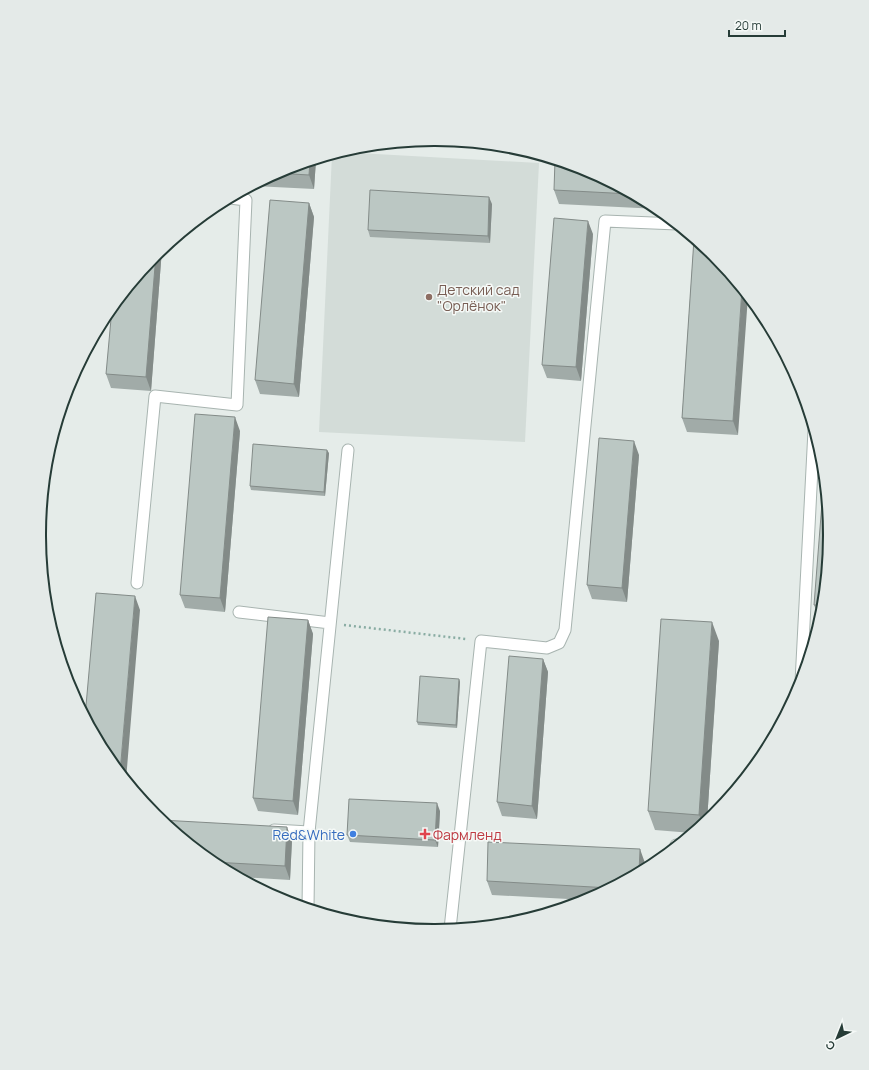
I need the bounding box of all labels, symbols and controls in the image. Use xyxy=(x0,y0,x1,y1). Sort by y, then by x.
scale bar xyxy=(729,12,785,38)
text: 20 m xyxy=(735,17,762,34)
place label: Детский сад "Орлёнок" xyxy=(437,280,520,315)
marker: Детский сад "Орлёнок" xyxy=(424,292,434,302)
place label: Red&White xyxy=(272,825,345,844)
place label: Фармленд xyxy=(433,825,502,844)
marker: Red&White xyxy=(348,829,358,839)
marker: Фармленд xyxy=(420,829,430,839)
north arrow xyxy=(817,1018,857,1058)
text: С xyxy=(822,1037,838,1054)

